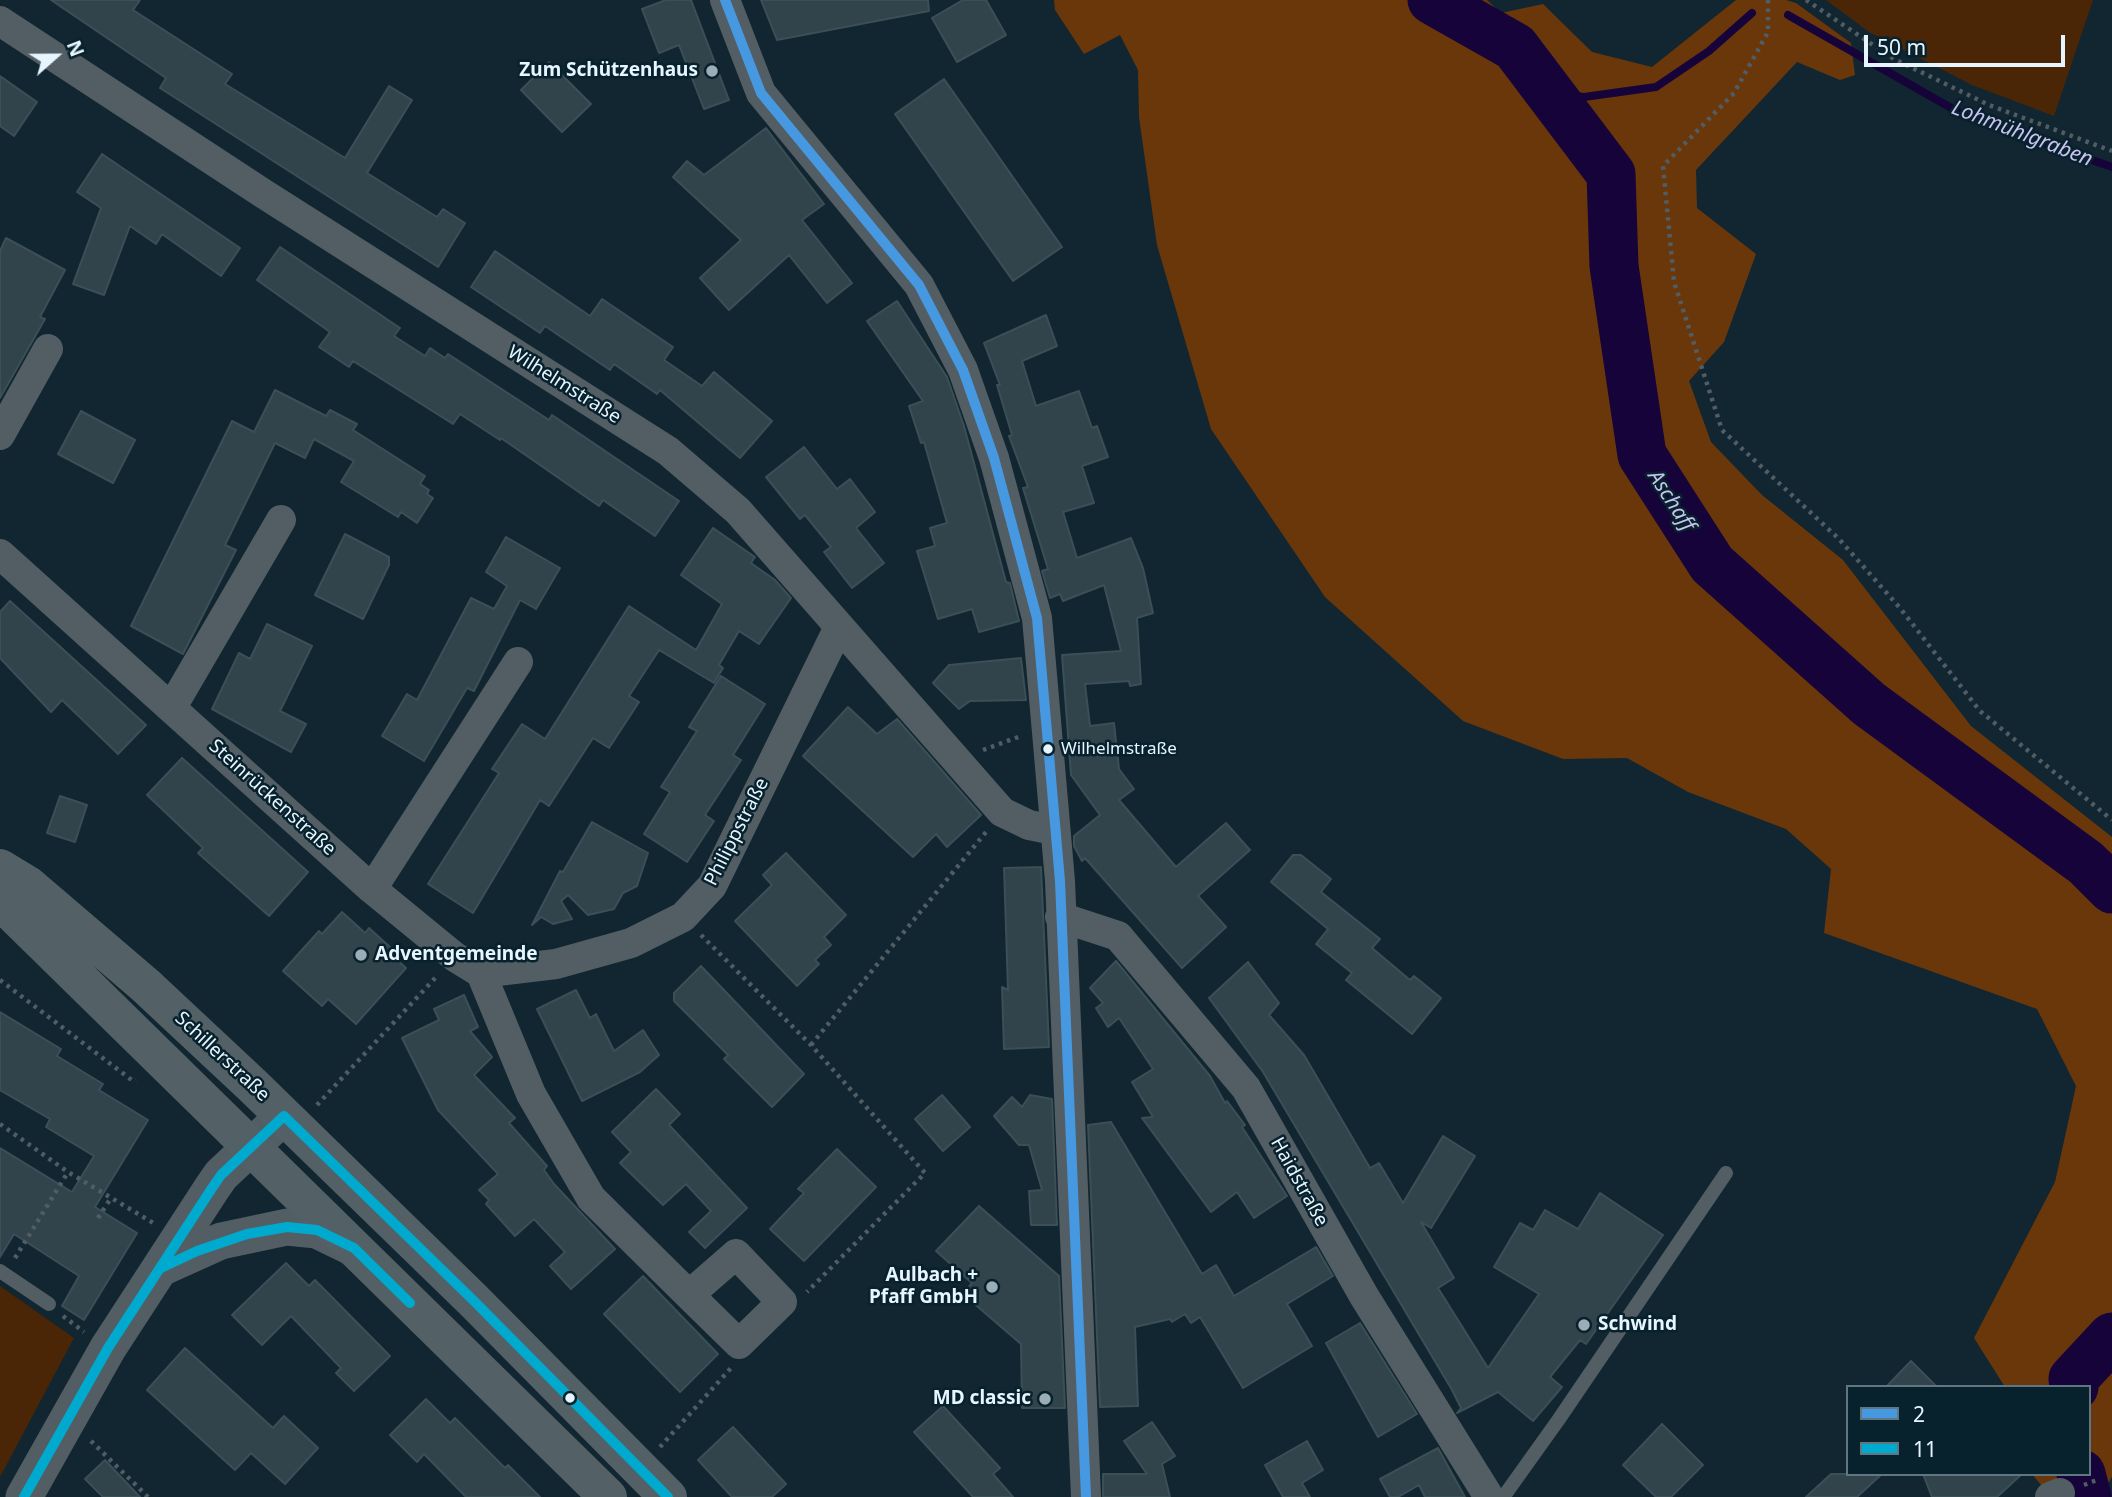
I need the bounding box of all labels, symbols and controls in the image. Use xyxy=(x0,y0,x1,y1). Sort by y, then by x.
north arrow xyxy=(21,21,91,91)
scale bar xyxy=(1867,21,2068,65)
text: 50 m xyxy=(1877,33,1926,61)
text: N xyxy=(61,37,91,60)
place label: Zum Schützenhaus xyxy=(519,60,698,82)
marker: Zum Schützenhaus xyxy=(704,63,720,79)
water label: Lohmühlgraben xyxy=(1948,96,2096,172)
street label: Wilhelmstraße xyxy=(503,341,625,429)
water label: Aschaff xyxy=(1642,466,1700,536)
street label: Steinrückenstraße xyxy=(204,735,340,861)
place label: Wilhelmstraße xyxy=(1061,739,1177,759)
marker: Wilhelmstraße xyxy=(1041,742,1055,756)
street label: Philippstraße xyxy=(700,774,774,890)
place label: Adventgemeinde xyxy=(375,944,538,966)
marker: Adventgemeinde xyxy=(353,947,369,963)
street label: Schillerstraße xyxy=(170,1007,274,1107)
street label: Haidstraße xyxy=(1265,1134,1333,1230)
place label: Aulbach + Pfaff GmbH xyxy=(869,1265,978,1309)
marker: Aulbach + Pfaff GmbH xyxy=(984,1279,1000,1295)
place label: Schwind xyxy=(1598,1314,1677,1336)
marker: Schwind xyxy=(1576,1317,1592,1333)
legend xyxy=(1846,1385,2091,1476)
place label: MD classic xyxy=(933,1388,1031,1410)
unlabelled marker xyxy=(563,1391,577,1405)
marker: MD classic xyxy=(1037,1391,1053,1407)
text: 2 xyxy=(1913,1400,1925,1428)
text: 11 xyxy=(1913,1435,1937,1463)

